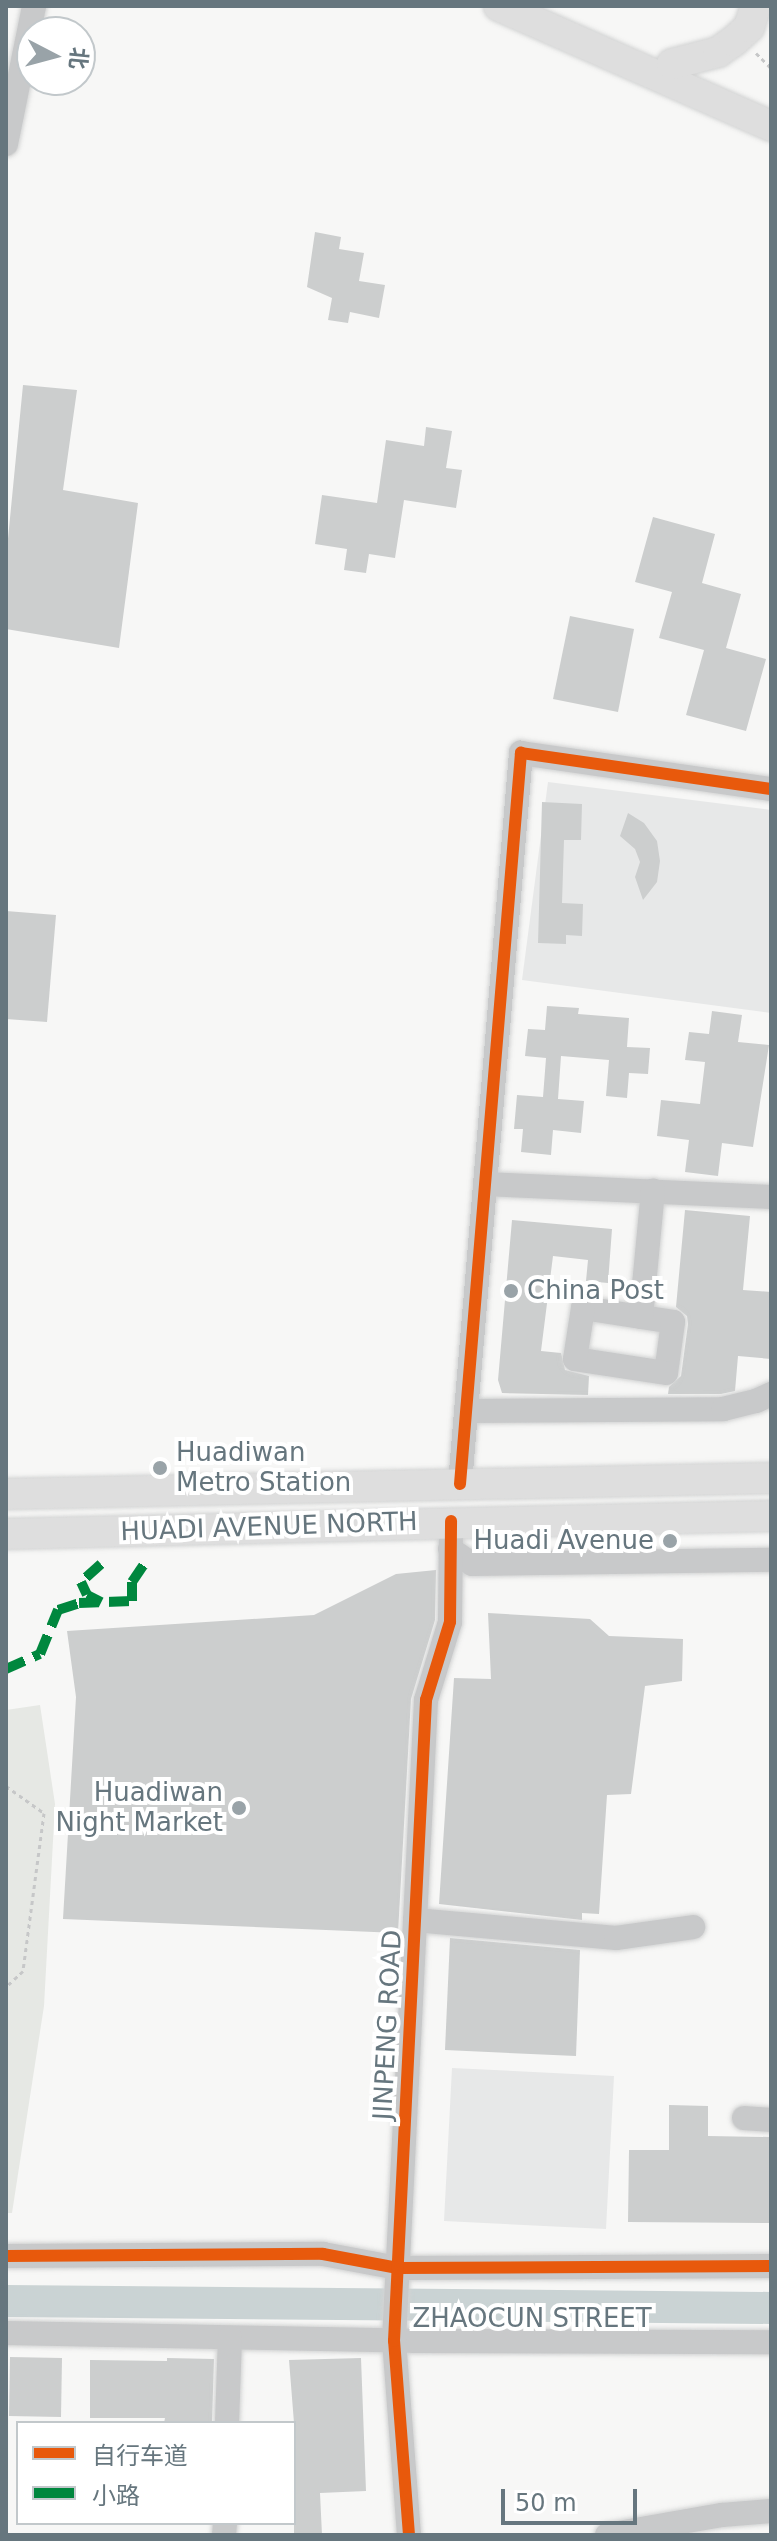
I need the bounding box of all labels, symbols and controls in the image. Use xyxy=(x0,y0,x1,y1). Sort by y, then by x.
north arrow xyxy=(16,16,96,96)
text: 北 xyxy=(65,46,92,71)
place label: China Post xyxy=(527,1275,664,1307)
marker: China Post xyxy=(502,1282,520,1300)
place label: Huadiwan Metro Station xyxy=(176,1437,351,1498)
marker: Huadiwan Metro Station xyxy=(151,1459,169,1477)
street label: HUADI AVENUE NORTH xyxy=(120,1506,418,1548)
place label: Huadi Avenue xyxy=(473,1525,654,1557)
marker: Huadi Avenue xyxy=(661,1532,679,1550)
place label: Huadiwan Night Market xyxy=(56,1777,223,1838)
marker: Huadiwan Night Market xyxy=(230,1799,248,1817)
street label: JINPENG ROAD xyxy=(367,1929,409,2121)
street label: ZHAOCUN STREET xyxy=(412,2303,652,2335)
legend xyxy=(16,2421,296,2525)
text: 自行车道 xyxy=(92,2442,188,2470)
scale bar xyxy=(505,2473,641,2523)
text: 小路 xyxy=(92,2482,140,2510)
text: 50 m xyxy=(515,2489,577,2517)

